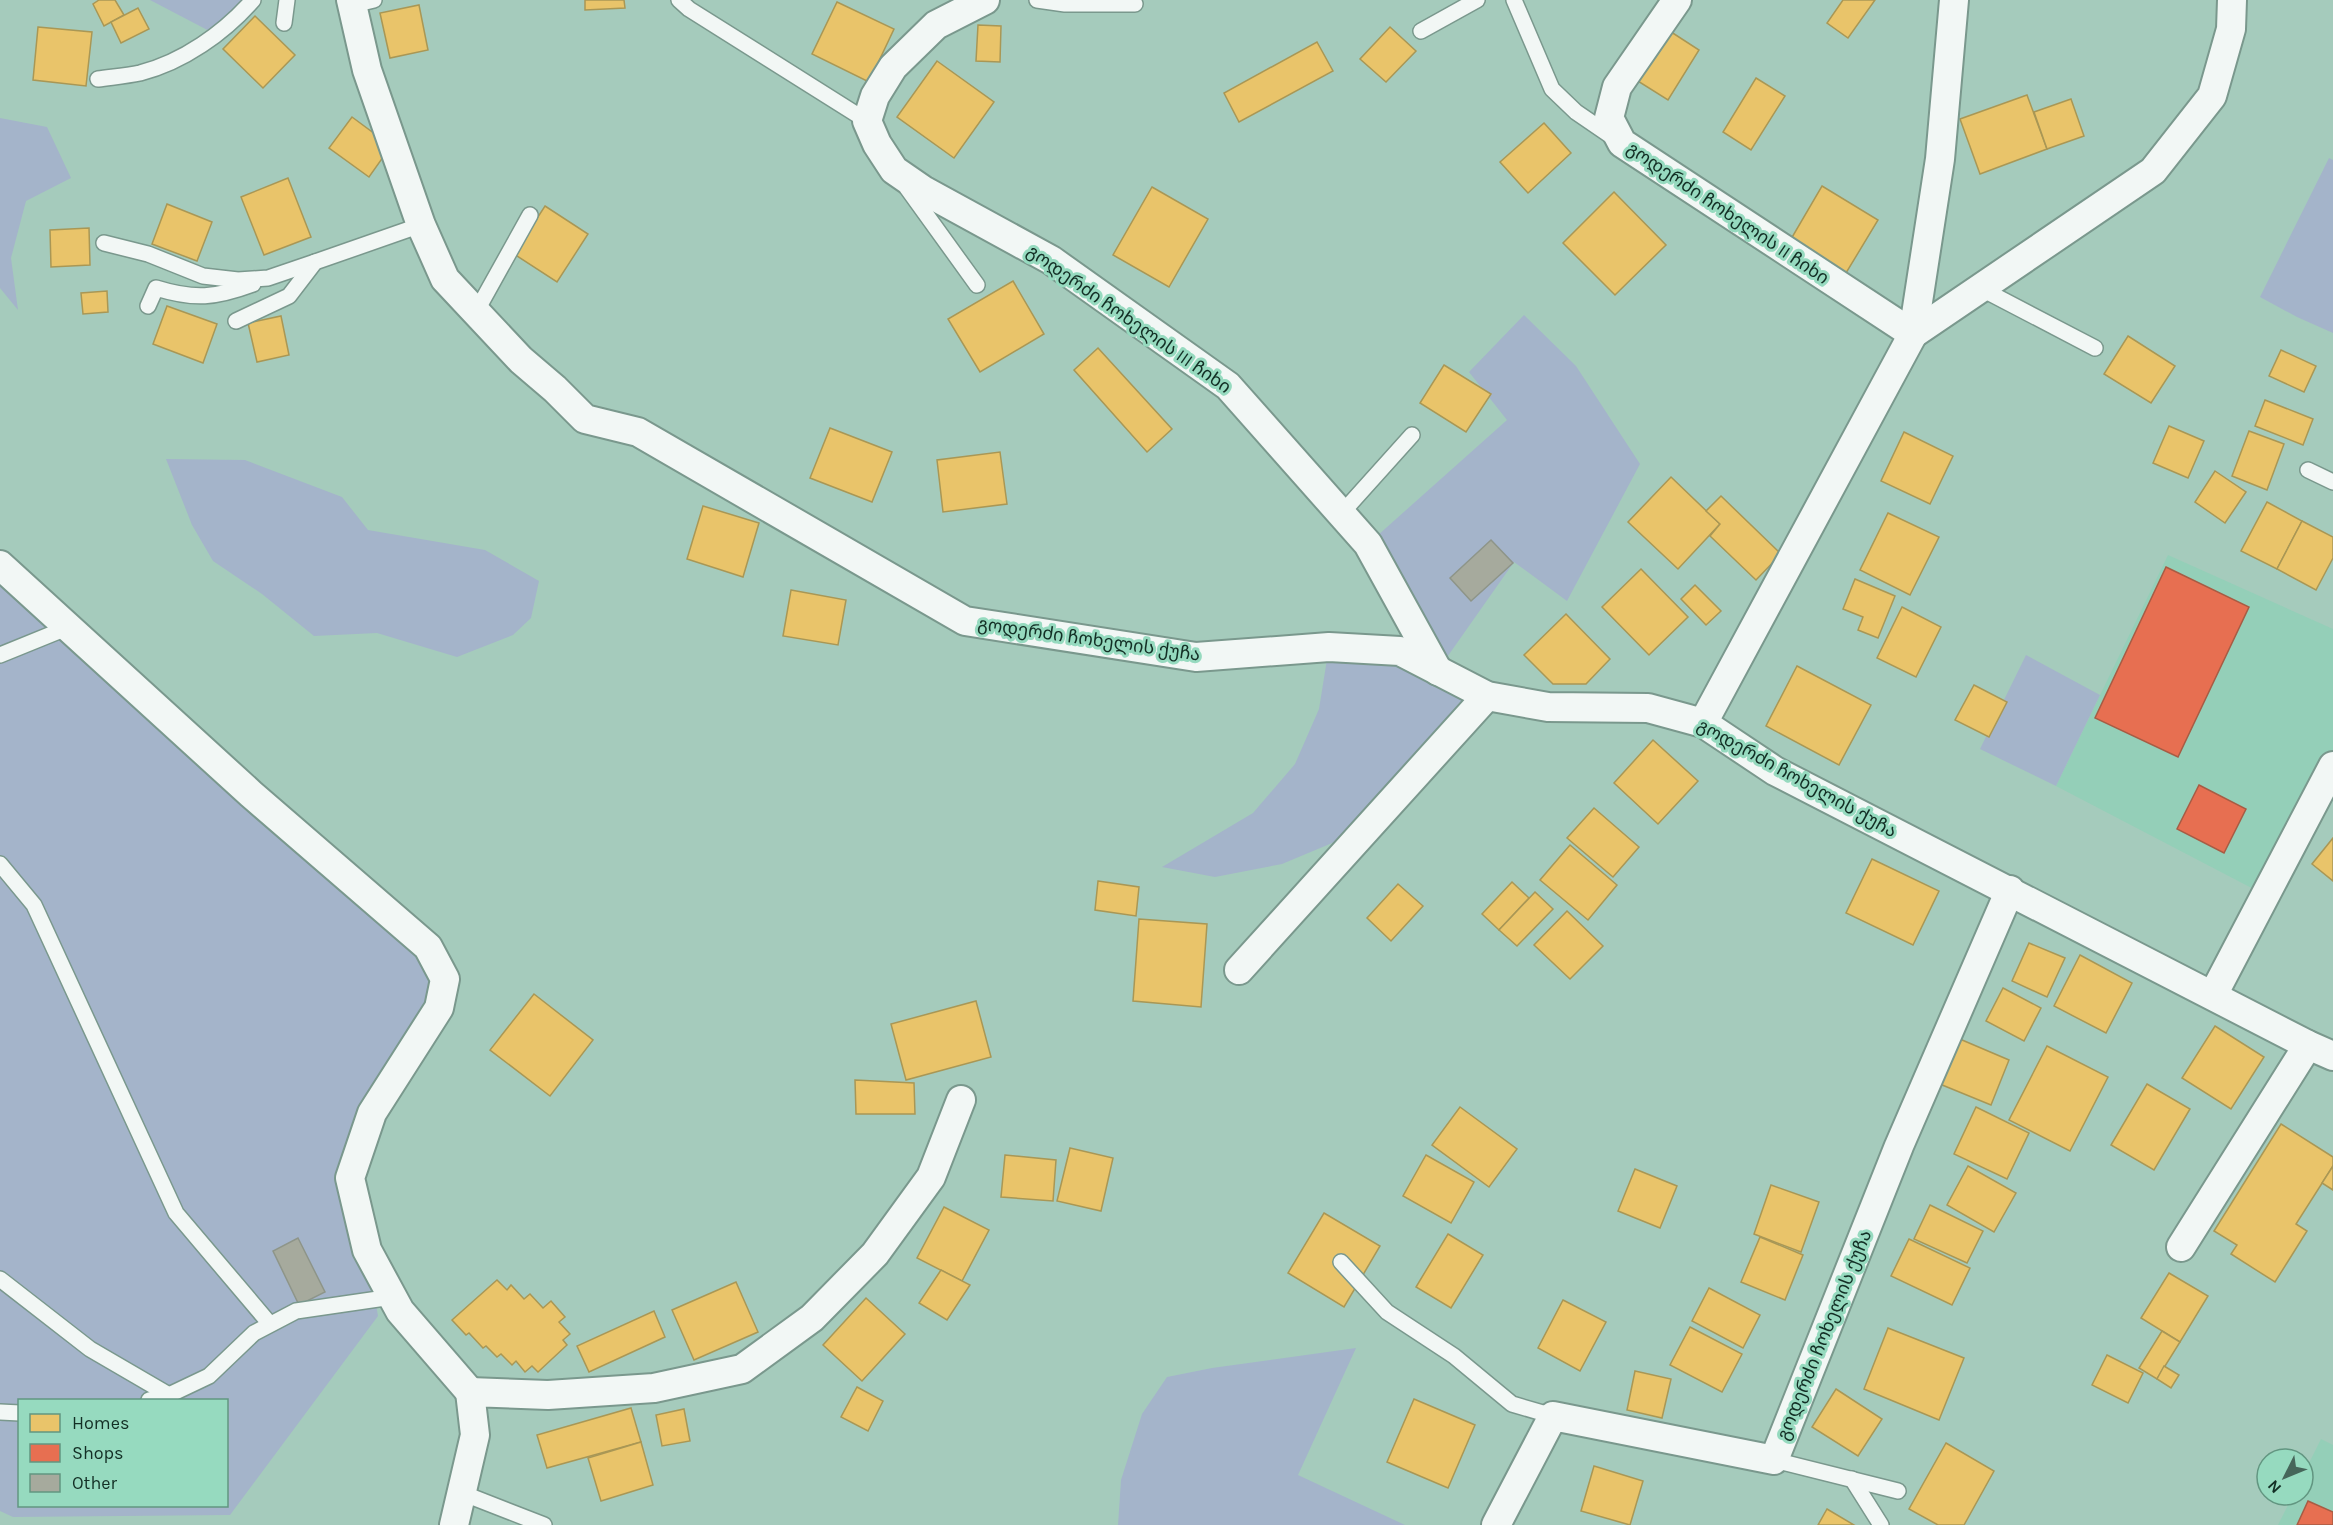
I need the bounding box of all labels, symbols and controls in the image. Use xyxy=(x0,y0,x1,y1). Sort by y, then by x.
street label: გოდერძი ჩოხელის II ჩიხი xyxy=(1623,137,1833,289)
street label: გოდერძი ჩოხელის III ჩიხი xyxy=(1023,240,1235,398)
street label: გოდერძი ჩოხელის ქუჩა xyxy=(976,612,1202,666)
street label: გოდერძი ჩოხელის ქუჩა xyxy=(1693,714,1901,842)
street label: გოდერძი ჩოხელის ქუჩა xyxy=(1772,1227,1876,1443)
legend xyxy=(18,1399,228,1507)
text: Homes xyxy=(72,1412,129,1434)
text: Shops xyxy=(72,1442,124,1464)
north arrow xyxy=(2255,1447,2315,1507)
text: Other xyxy=(72,1472,117,1494)
text: N xyxy=(2264,1476,2285,1498)

